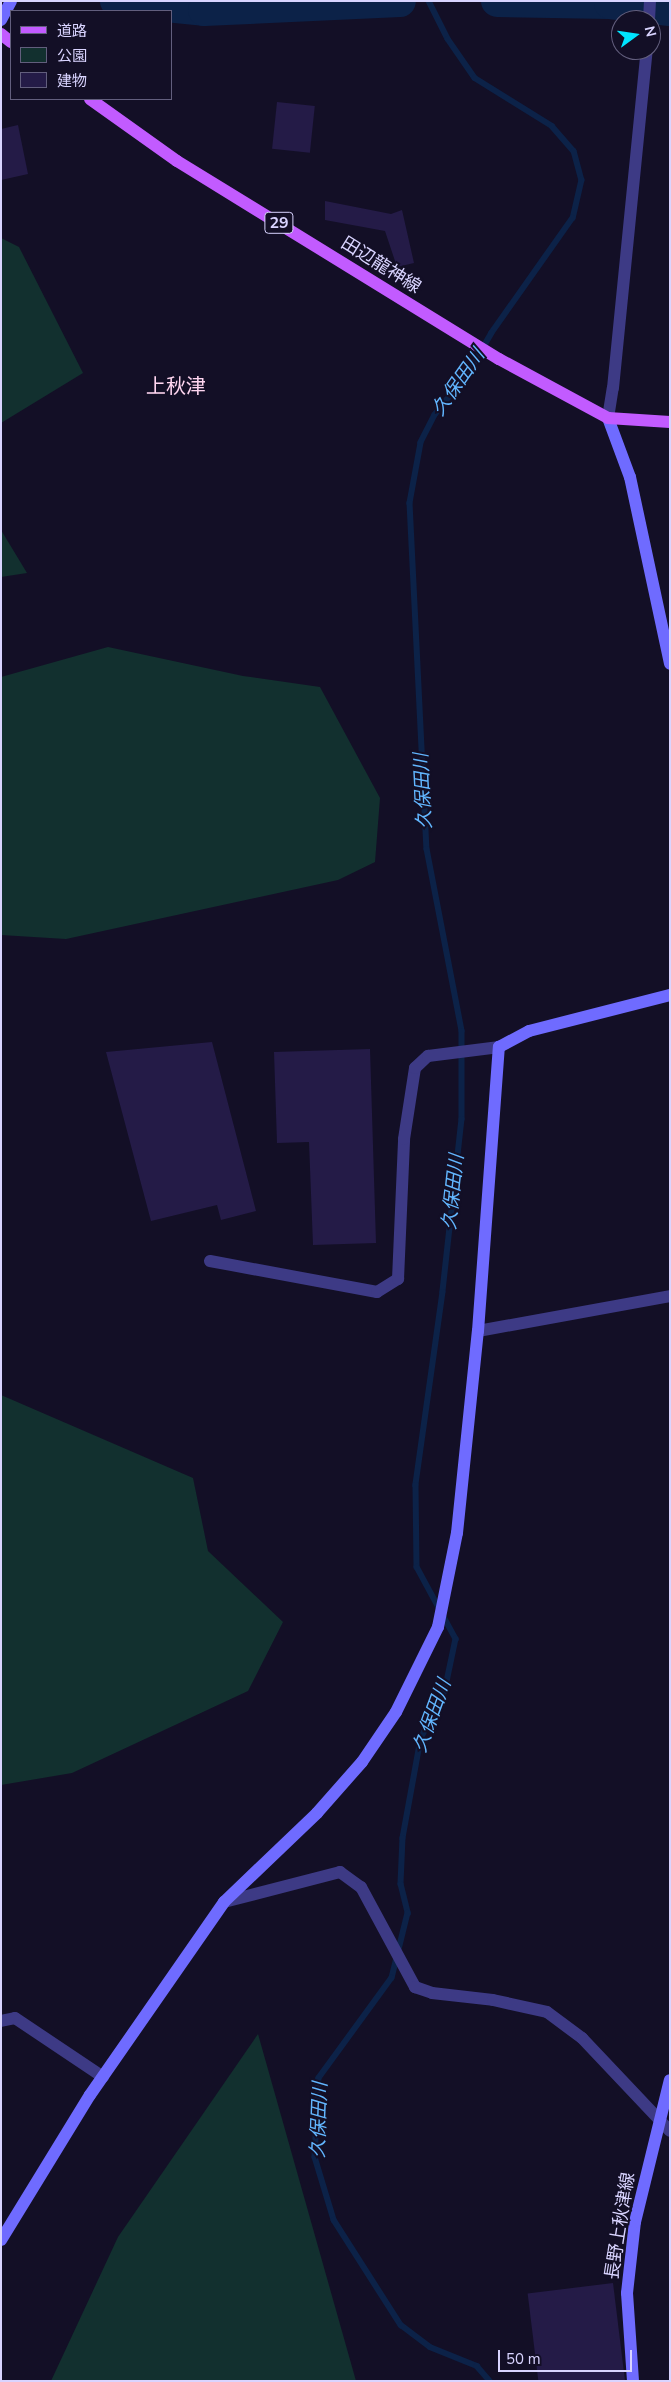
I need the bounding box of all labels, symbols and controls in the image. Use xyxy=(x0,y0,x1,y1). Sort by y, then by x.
legend xyxy=(10,10,172,100)
north arrow xyxy=(611,10,661,60)
text: 道路 xyxy=(57,21,87,41)
text: N xyxy=(640,24,661,39)
text: 公園 xyxy=(57,46,87,66)
text: 建物 xyxy=(57,71,87,91)
road number: 29 xyxy=(264,210,294,237)
street label: 田辺龍神線 xyxy=(337,232,425,298)
water label: 久保田川 xyxy=(428,345,490,421)
district label: 上秋津 xyxy=(146,374,206,398)
water label: 久保田川 xyxy=(411,752,437,830)
water label: 久保田川 xyxy=(439,1153,469,1231)
water label: 久保田川 xyxy=(409,1676,457,1756)
water label: 久保田川 xyxy=(307,2082,333,2158)
street label: 長野上秋津線 xyxy=(601,2171,639,2281)
scale bar xyxy=(501,2340,635,2372)
text: 50 m xyxy=(506,2349,541,2369)

